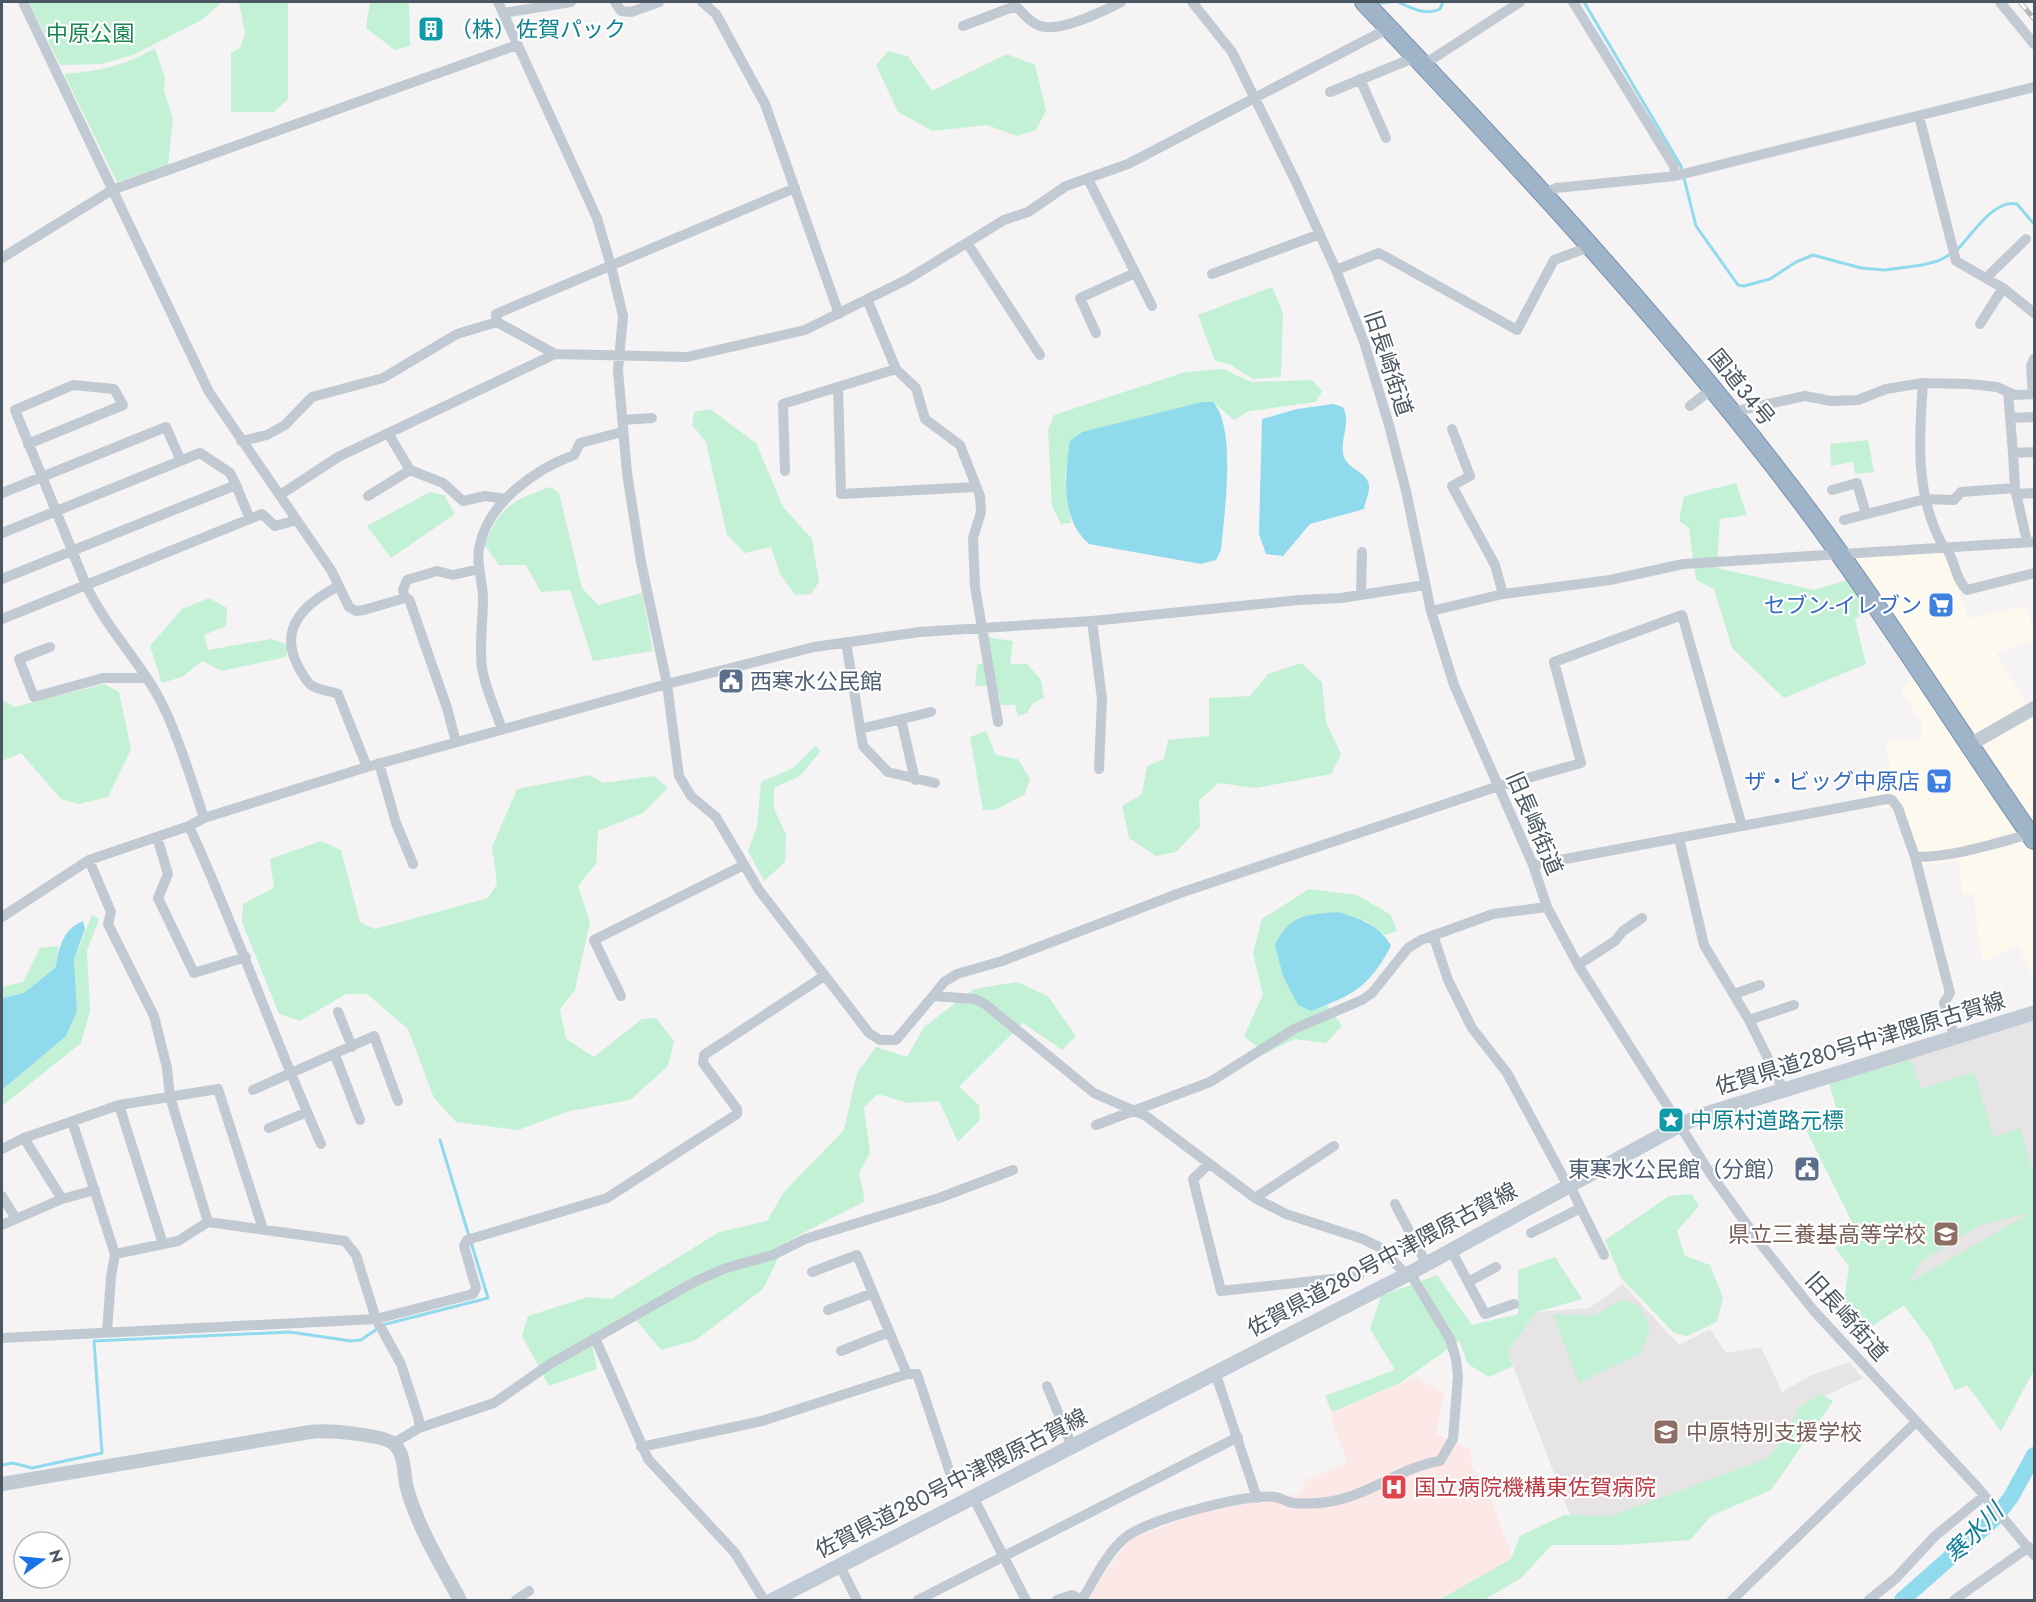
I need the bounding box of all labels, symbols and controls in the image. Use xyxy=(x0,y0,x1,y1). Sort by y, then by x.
place label: （株）佐賀パック xyxy=(450,13,626,45)
building icon: （株）佐賀パック xyxy=(416,14,446,44)
park label: 中原公園 xyxy=(46,17,134,49)
street label: 旧長崎街道 xyxy=(1357,306,1421,420)
street label: 国道34号 xyxy=(1701,342,1783,432)
place label: セブン-イレブン xyxy=(1763,589,1922,621)
supermarket icon: セブン-イレブン xyxy=(1926,590,1956,620)
place label: 西寒水公民館 xyxy=(750,665,882,697)
public building icon: 西寒水公民館 xyxy=(716,666,746,696)
place label: ザ・ビッグ中原店 xyxy=(1744,765,1920,797)
street label: 旧長崎街道 xyxy=(1499,766,1571,880)
supermarket icon: ザ・ビッグ中原店 xyxy=(1924,766,1954,796)
street label: 佐賀県道280号中津隈原古賀線 xyxy=(1711,984,2009,1102)
place label: 中原村道路元標 xyxy=(1690,1104,1844,1136)
place icon: 中原村道路元標 xyxy=(1656,1105,1686,1135)
place label: 東寒水公民館（分館） xyxy=(1568,1153,1788,1185)
public building icon: 東寒水公民館（分館） xyxy=(1792,1154,1822,1184)
street label: 佐賀県道280号中津隈原古賀線 xyxy=(1241,1174,1523,1344)
place label: 県立三養基高等学校 xyxy=(1728,1218,1926,1250)
school or university icon: 県立三養基高等学校 xyxy=(1931,1219,1961,1249)
street label: 旧長崎街道 xyxy=(1798,1264,1896,1368)
street label: 佐賀県道280号中津隈原古賀線 xyxy=(809,1400,1093,1566)
place label: 中原特別支援学校 xyxy=(1686,1416,1862,1448)
school or university icon: 中原特別支援学校 xyxy=(1651,1417,1681,1447)
place label: 国立病院機構東佐賀病院 xyxy=(1414,1471,1656,1503)
hospital icon: 国立病院機構東佐賀病院 xyxy=(1379,1472,1409,1502)
water label: 寒水川 xyxy=(1936,1492,2013,1571)
north arrow xyxy=(12,1530,72,1590)
text: N xyxy=(43,1547,69,1565)

